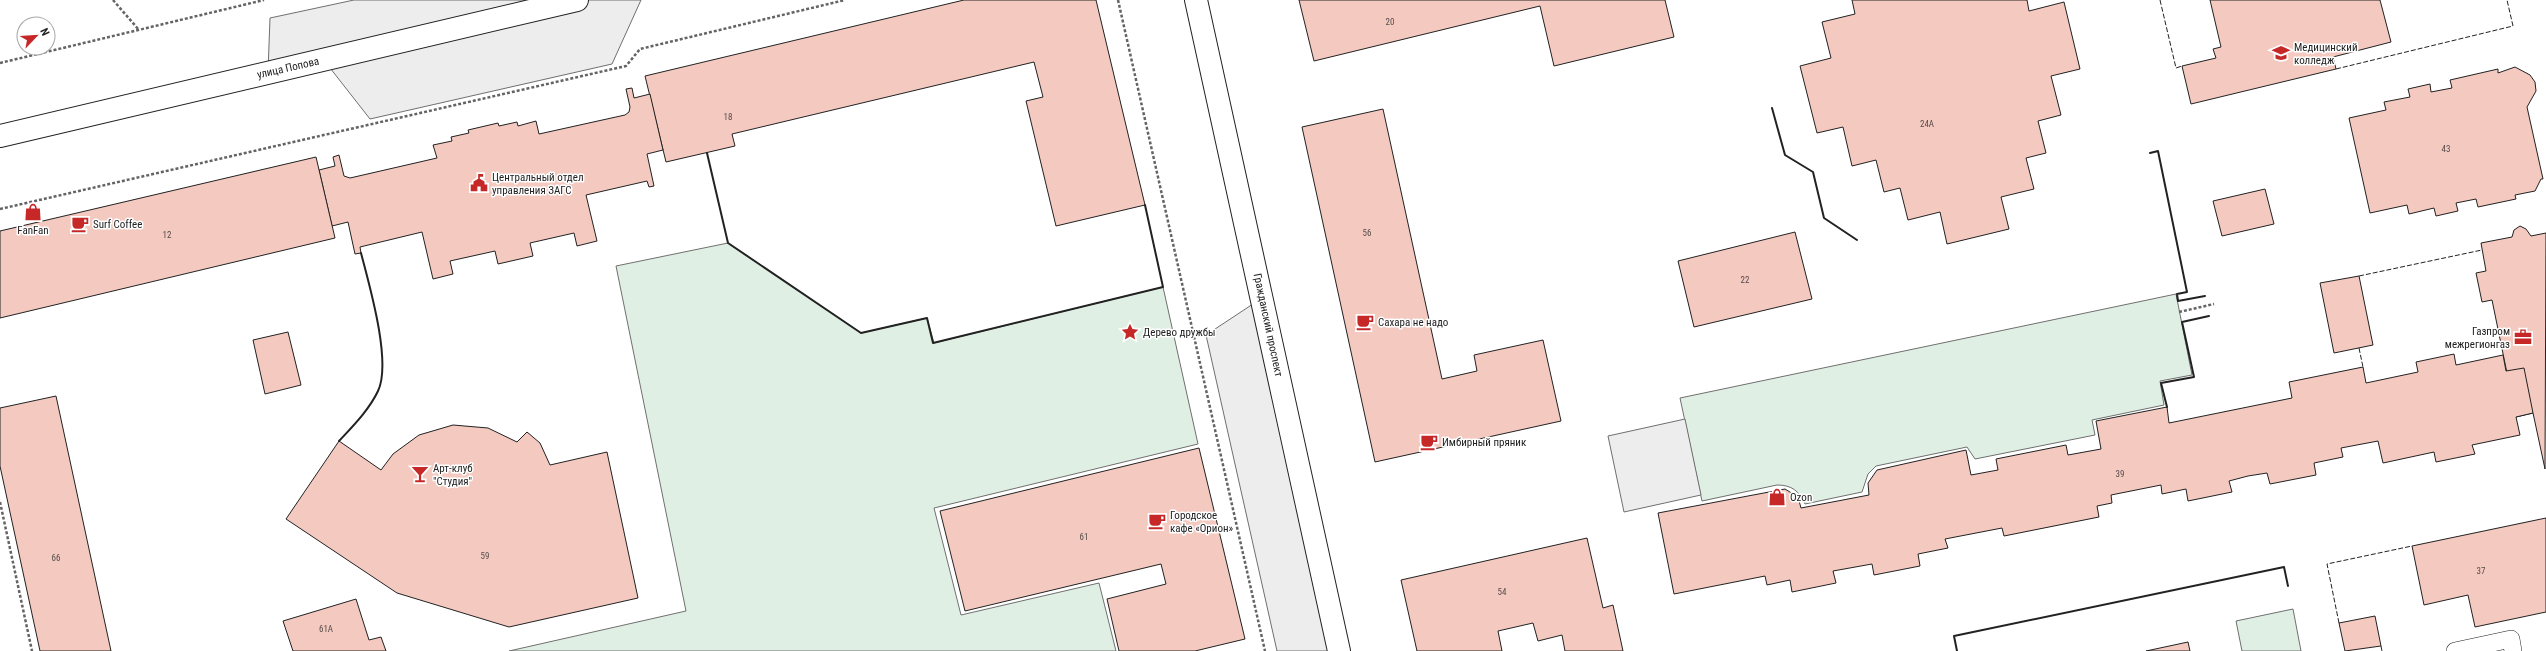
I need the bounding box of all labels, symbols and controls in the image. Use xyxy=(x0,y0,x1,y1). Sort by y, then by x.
north arrow xyxy=(16,16,56,56)
house number: 20 xyxy=(1386,17,1394,27)
text: N xyxy=(37,26,52,38)
place label: Медицинский колледж xyxy=(2294,41,2358,67)
school or university icon: Медицинский колледж xyxy=(2271,43,2291,63)
street label: улица Попова xyxy=(256,55,320,81)
house number: 18 xyxy=(724,112,732,122)
house number: 24А xyxy=(1920,119,1934,129)
house number: 43 xyxy=(2442,144,2450,154)
place label: Центральный отдел управления ЗАГС xyxy=(492,171,584,197)
public building icon: Центральный отдел управления ЗАГС xyxy=(469,173,489,193)
shop icon: FanFan xyxy=(23,202,43,222)
cafe icon: Surf Coffee xyxy=(70,214,90,234)
place label: Surf Coffee xyxy=(93,218,142,231)
place label: FanFan xyxy=(17,224,49,237)
house number: 56 xyxy=(1363,228,1371,238)
house number: 12 xyxy=(163,230,172,240)
street label: Гражданский проспект xyxy=(1251,272,1285,378)
house number: 22 xyxy=(1741,275,1750,285)
cafe icon: Сахара не надо xyxy=(1355,312,1375,332)
place label: Сахара не надо xyxy=(1378,316,1449,329)
place icon: Дерево дружбы xyxy=(1120,322,1140,342)
place label: Газпром межрегионгаз xyxy=(2445,325,2510,351)
place label: Дерево дружбы xyxy=(1143,326,1216,339)
office icon: Газпром межрегионгаз xyxy=(2513,327,2533,347)
cafe icon: Имбирный пряник xyxy=(1419,432,1439,452)
place label: Имбирный пряник xyxy=(1442,436,1527,449)
place label: Арт-клуб "Студия" xyxy=(433,462,473,488)
bar icon: Арт-клуб "Студия" xyxy=(410,464,430,484)
house number: 39 xyxy=(2116,469,2124,479)
shop icon: Ozon xyxy=(1767,487,1787,507)
place label: Ozon xyxy=(1790,491,1812,504)
place label: Городское кафе «Орион» xyxy=(1170,509,1234,535)
cafe icon: Городское кафе «Орион» xyxy=(1147,511,1167,531)
house number: 61 xyxy=(1080,532,1088,542)
house number: 59 xyxy=(481,551,489,561)
house number: 66 xyxy=(52,553,60,563)
house number: 37 xyxy=(2477,566,2486,576)
house number: 54 xyxy=(1498,587,1507,597)
house number: 61А xyxy=(319,624,333,634)

